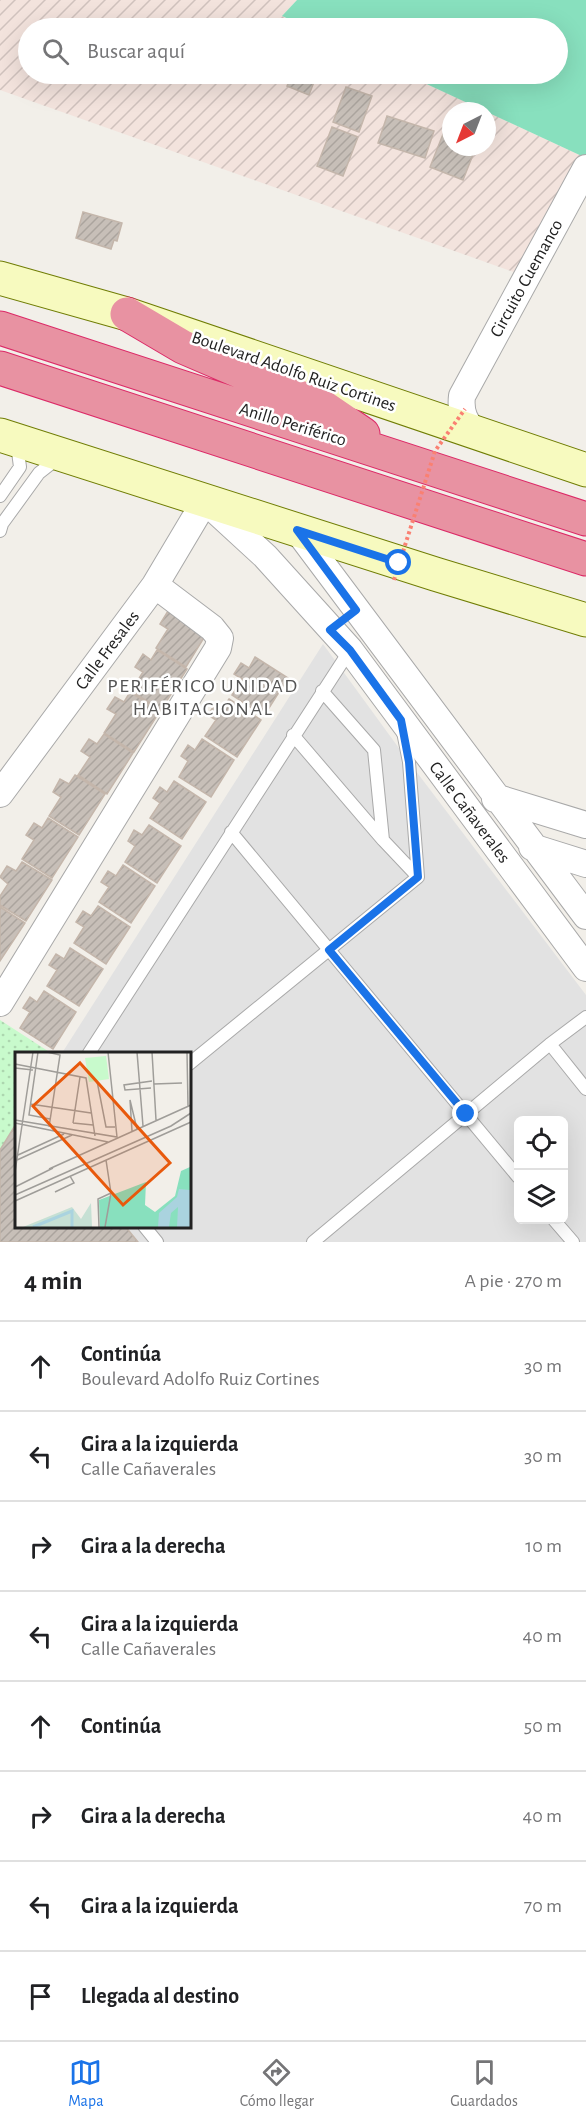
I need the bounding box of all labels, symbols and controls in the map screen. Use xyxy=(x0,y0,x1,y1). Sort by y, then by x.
search box xyxy=(18,18,568,84)
icon: search xyxy=(39,35,72,68)
text: Buscar aquí xyxy=(87,40,185,62)
north arrow xyxy=(442,102,496,156)
street label: Circuito Cuemanco xyxy=(487,217,567,340)
street label: Boulevard Adolfo Ruiz Cortines xyxy=(189,328,398,415)
street label: Anillo Periférico xyxy=(237,400,349,450)
route start xyxy=(385,549,411,575)
street label: Calle Fresales xyxy=(72,608,143,693)
district label: PERIFÉRICO UNIDAD HABITACIONAL xyxy=(107,675,299,719)
street label: Calle Cañaverales xyxy=(425,759,513,867)
inset map xyxy=(15,1052,190,1227)
route end xyxy=(452,1100,478,1126)
map controls xyxy=(514,1116,568,1224)
button: locate xyxy=(514,1116,568,1170)
button: layers xyxy=(514,1170,568,1224)
text: 4 min xyxy=(24,1268,83,1294)
text: A pie · 270 m xyxy=(464,1271,562,1291)
text: Continúa xyxy=(81,1343,161,1365)
icon: ahead xyxy=(24,1350,57,1383)
text: 30 m xyxy=(524,1356,562,1376)
text: Boulevard Adolfo Ruiz Cortines xyxy=(81,1369,320,1389)
text: Gira a la izquierda xyxy=(81,1433,239,1455)
icon: left xyxy=(24,1440,57,1473)
text: 30 m xyxy=(524,1446,562,1466)
text: Calle Cañaverales xyxy=(81,1459,216,1479)
icon: right xyxy=(24,1530,57,1563)
text: Gira a la derecha xyxy=(81,1535,226,1557)
text: 10 m xyxy=(525,1536,562,1556)
text: Gira a la izquierda xyxy=(81,1613,239,1635)
icon: left xyxy=(24,1620,57,1653)
text: 40 m xyxy=(523,1626,562,1646)
text: Calle Cañaverales xyxy=(81,1639,216,1659)
icon: ahead xyxy=(24,1710,57,1743)
text: Continúa xyxy=(81,1715,161,1737)
text: 50 m xyxy=(524,1716,562,1736)
icon: right xyxy=(24,1800,57,1833)
text: Gira a la derecha xyxy=(81,1805,226,1827)
text: 40 m xyxy=(523,1806,562,1826)
icon: left xyxy=(24,1890,57,1923)
text: Gira a la izquierda xyxy=(81,1895,239,1917)
text: 70 m xyxy=(524,1896,562,1916)
icon: arrive xyxy=(24,1980,57,2013)
text: Llegada al destino xyxy=(81,1985,239,2007)
tab: Mapa xyxy=(68,2056,104,2111)
tab: Cómo llegar xyxy=(240,2056,314,2111)
tab: Guardados xyxy=(450,2056,518,2111)

